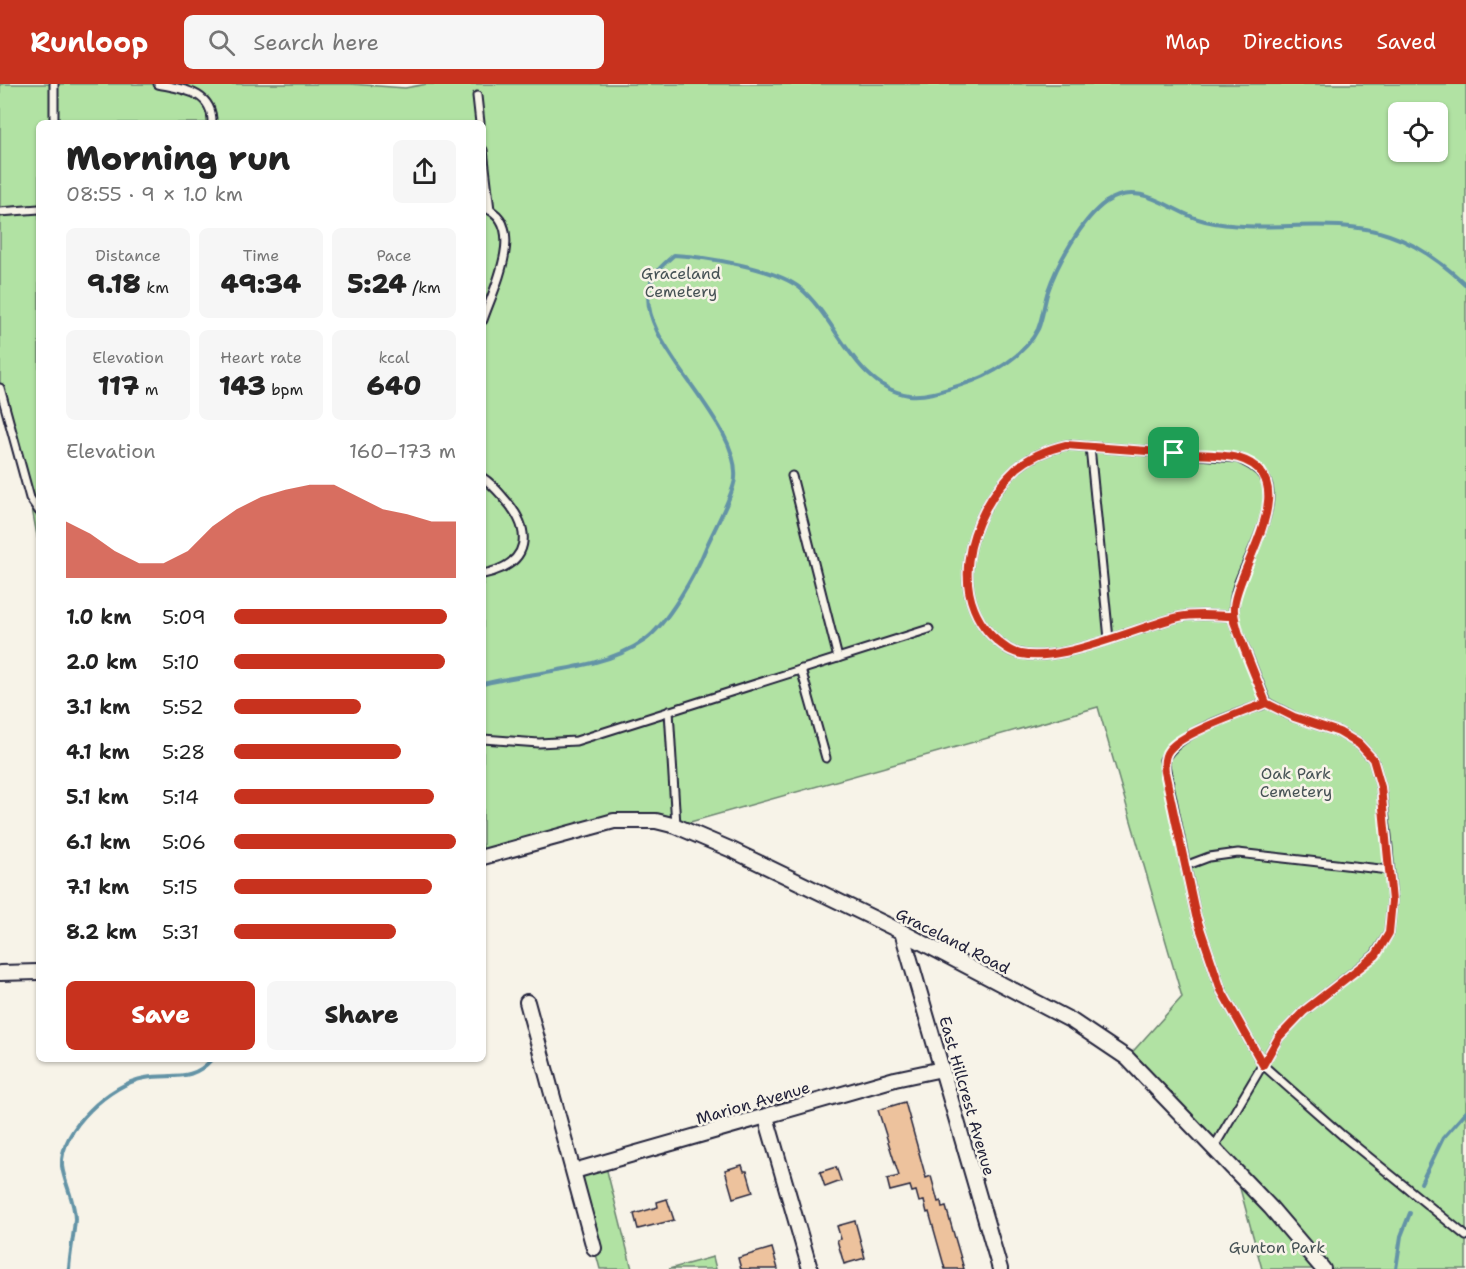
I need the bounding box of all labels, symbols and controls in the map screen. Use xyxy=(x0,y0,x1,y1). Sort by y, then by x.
search box xyxy=(184,15,604,69)
text: Runloop xyxy=(30,23,148,61)
icon: search xyxy=(205,26,238,59)
text: Search here xyxy=(253,28,379,57)
text: Map xyxy=(1165,28,1210,56)
text: Directions xyxy=(1243,28,1343,56)
text: Saved xyxy=(1376,28,1436,56)
map controls xyxy=(1388,102,1448,162)
button: locate xyxy=(1388,102,1448,162)
text: Morning run xyxy=(66,136,290,181)
button: share xyxy=(393,140,456,203)
text: 08:55 · 9 × 1.0 km xyxy=(66,181,243,207)
text: Distance xyxy=(95,245,161,266)
text: Time xyxy=(243,245,279,266)
text: Pace xyxy=(376,245,412,266)
park label: Graceland Cemetery xyxy=(641,263,721,302)
text: 9.18 xyxy=(87,266,141,301)
text: 49:34 xyxy=(221,266,301,301)
text: 5:24 xyxy=(347,266,407,301)
text: km xyxy=(141,277,169,298)
text: /km xyxy=(407,277,441,298)
text: Elevation xyxy=(92,347,164,368)
text: Heart rate xyxy=(220,347,302,368)
text: kcal xyxy=(378,347,410,368)
text: 117 xyxy=(97,368,139,403)
text: 143 xyxy=(219,368,266,403)
text: 640 xyxy=(367,368,421,403)
text: m xyxy=(139,379,159,400)
text: bpm xyxy=(266,379,303,400)
pin xyxy=(1148,427,1199,478)
icon: arrive xyxy=(1157,436,1190,469)
text: Elevation xyxy=(66,438,156,464)
text: 160–173 m xyxy=(349,438,456,464)
text: 1.0 km xyxy=(66,604,131,630)
text: 5:09 xyxy=(162,604,206,630)
text: 2.0 km xyxy=(66,649,137,675)
text: 5:10 xyxy=(162,649,199,675)
text: 3.1 km xyxy=(66,694,130,720)
text: 5:52 xyxy=(162,694,204,720)
text: 4.1 km xyxy=(66,739,130,765)
text: 5:28 xyxy=(162,739,205,765)
park label: Oak Park Cemetery xyxy=(1260,763,1332,802)
text: 5.1 km xyxy=(66,784,129,810)
text: 5:14 xyxy=(162,784,199,810)
text: 6.1 km xyxy=(66,829,130,855)
text: 5:06 xyxy=(162,829,206,855)
text: 7.1 km xyxy=(66,874,129,900)
text: 5:15 xyxy=(162,874,198,900)
street label: Graceland Road xyxy=(892,903,1014,979)
text: 8.2 km xyxy=(66,919,137,945)
text: 5:31 xyxy=(162,919,199,945)
button: Save xyxy=(66,981,255,1050)
button: Share xyxy=(267,981,456,1050)
street label: East Hillcrest Avenue xyxy=(934,1014,1000,1178)
street label: Marion Avenue xyxy=(694,1077,812,1129)
park label: Gunton Park xyxy=(1229,1237,1325,1258)

